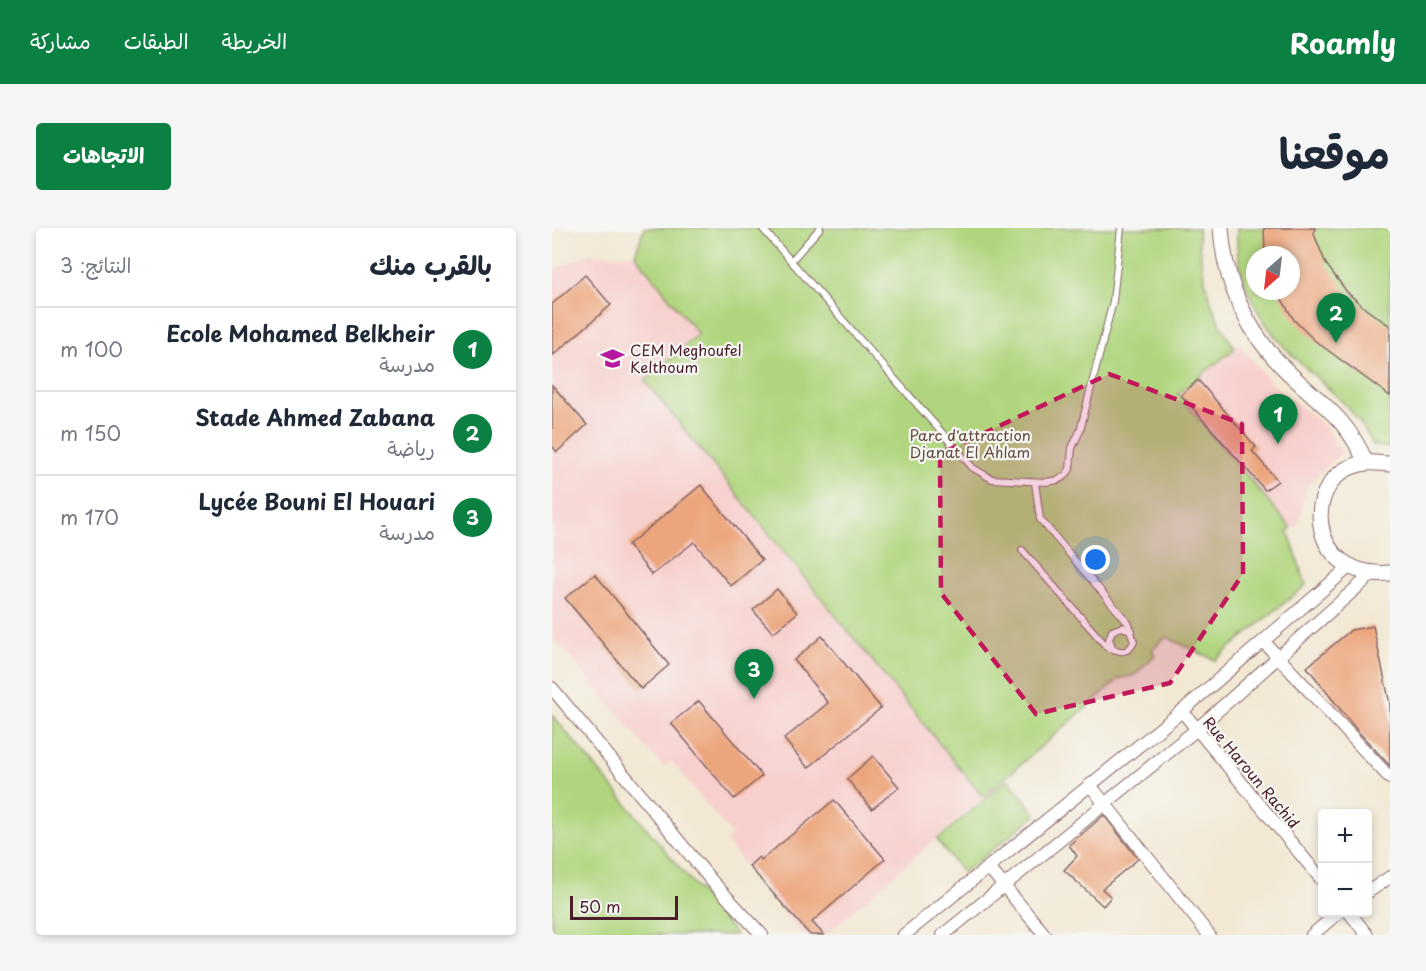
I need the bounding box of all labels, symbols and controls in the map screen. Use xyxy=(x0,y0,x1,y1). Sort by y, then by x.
text: Roamly xyxy=(1290,21,1396,64)
text: مشاركة xyxy=(30,24,91,56)
text: الطبقات xyxy=(124,24,189,56)
text: الخريطة xyxy=(222,24,287,56)
text: موقعنا xyxy=(1279,120,1390,183)
button: الاتجاهات xyxy=(36,123,171,190)
text: بالقرب منك xyxy=(370,245,492,284)
north arrow xyxy=(1246,246,1300,300)
text: النتائج: 3 xyxy=(60,250,132,280)
pin: 2 xyxy=(1316,294,1356,343)
text: Ecole Mohamed Belkheir xyxy=(166,316,435,349)
text: 100 m xyxy=(60,334,123,364)
text: 1 xyxy=(468,334,477,364)
place label: CEM Meghoufel Kelthoum xyxy=(630,338,742,378)
school or university icon: CEM Meghoufel Kelthoum xyxy=(599,345,625,371)
text: مدرسة xyxy=(379,349,435,379)
pin: 1 xyxy=(1258,394,1298,444)
text: Stade Ahmed Zabana xyxy=(195,400,435,433)
text: 150 m xyxy=(60,418,121,448)
text: 2 xyxy=(465,418,480,448)
park label: Parc d'attraction Djanat El Ahlam xyxy=(909,423,1031,463)
text: رياضة xyxy=(387,433,435,463)
text: Lycée Bouni El Houari xyxy=(198,484,435,517)
text: 170 m xyxy=(60,502,119,532)
text: 3 xyxy=(466,502,479,532)
text: مدرسة xyxy=(379,517,435,547)
your location xyxy=(1081,545,1110,574)
pin: 3 xyxy=(734,650,774,699)
street label: Rue Haroun Rachid xyxy=(1198,711,1306,833)
map controls xyxy=(1318,809,1372,917)
button: + xyxy=(1318,809,1372,863)
button: − xyxy=(1318,863,1372,917)
scale bar xyxy=(570,893,678,920)
text: 50 m xyxy=(579,894,620,918)

